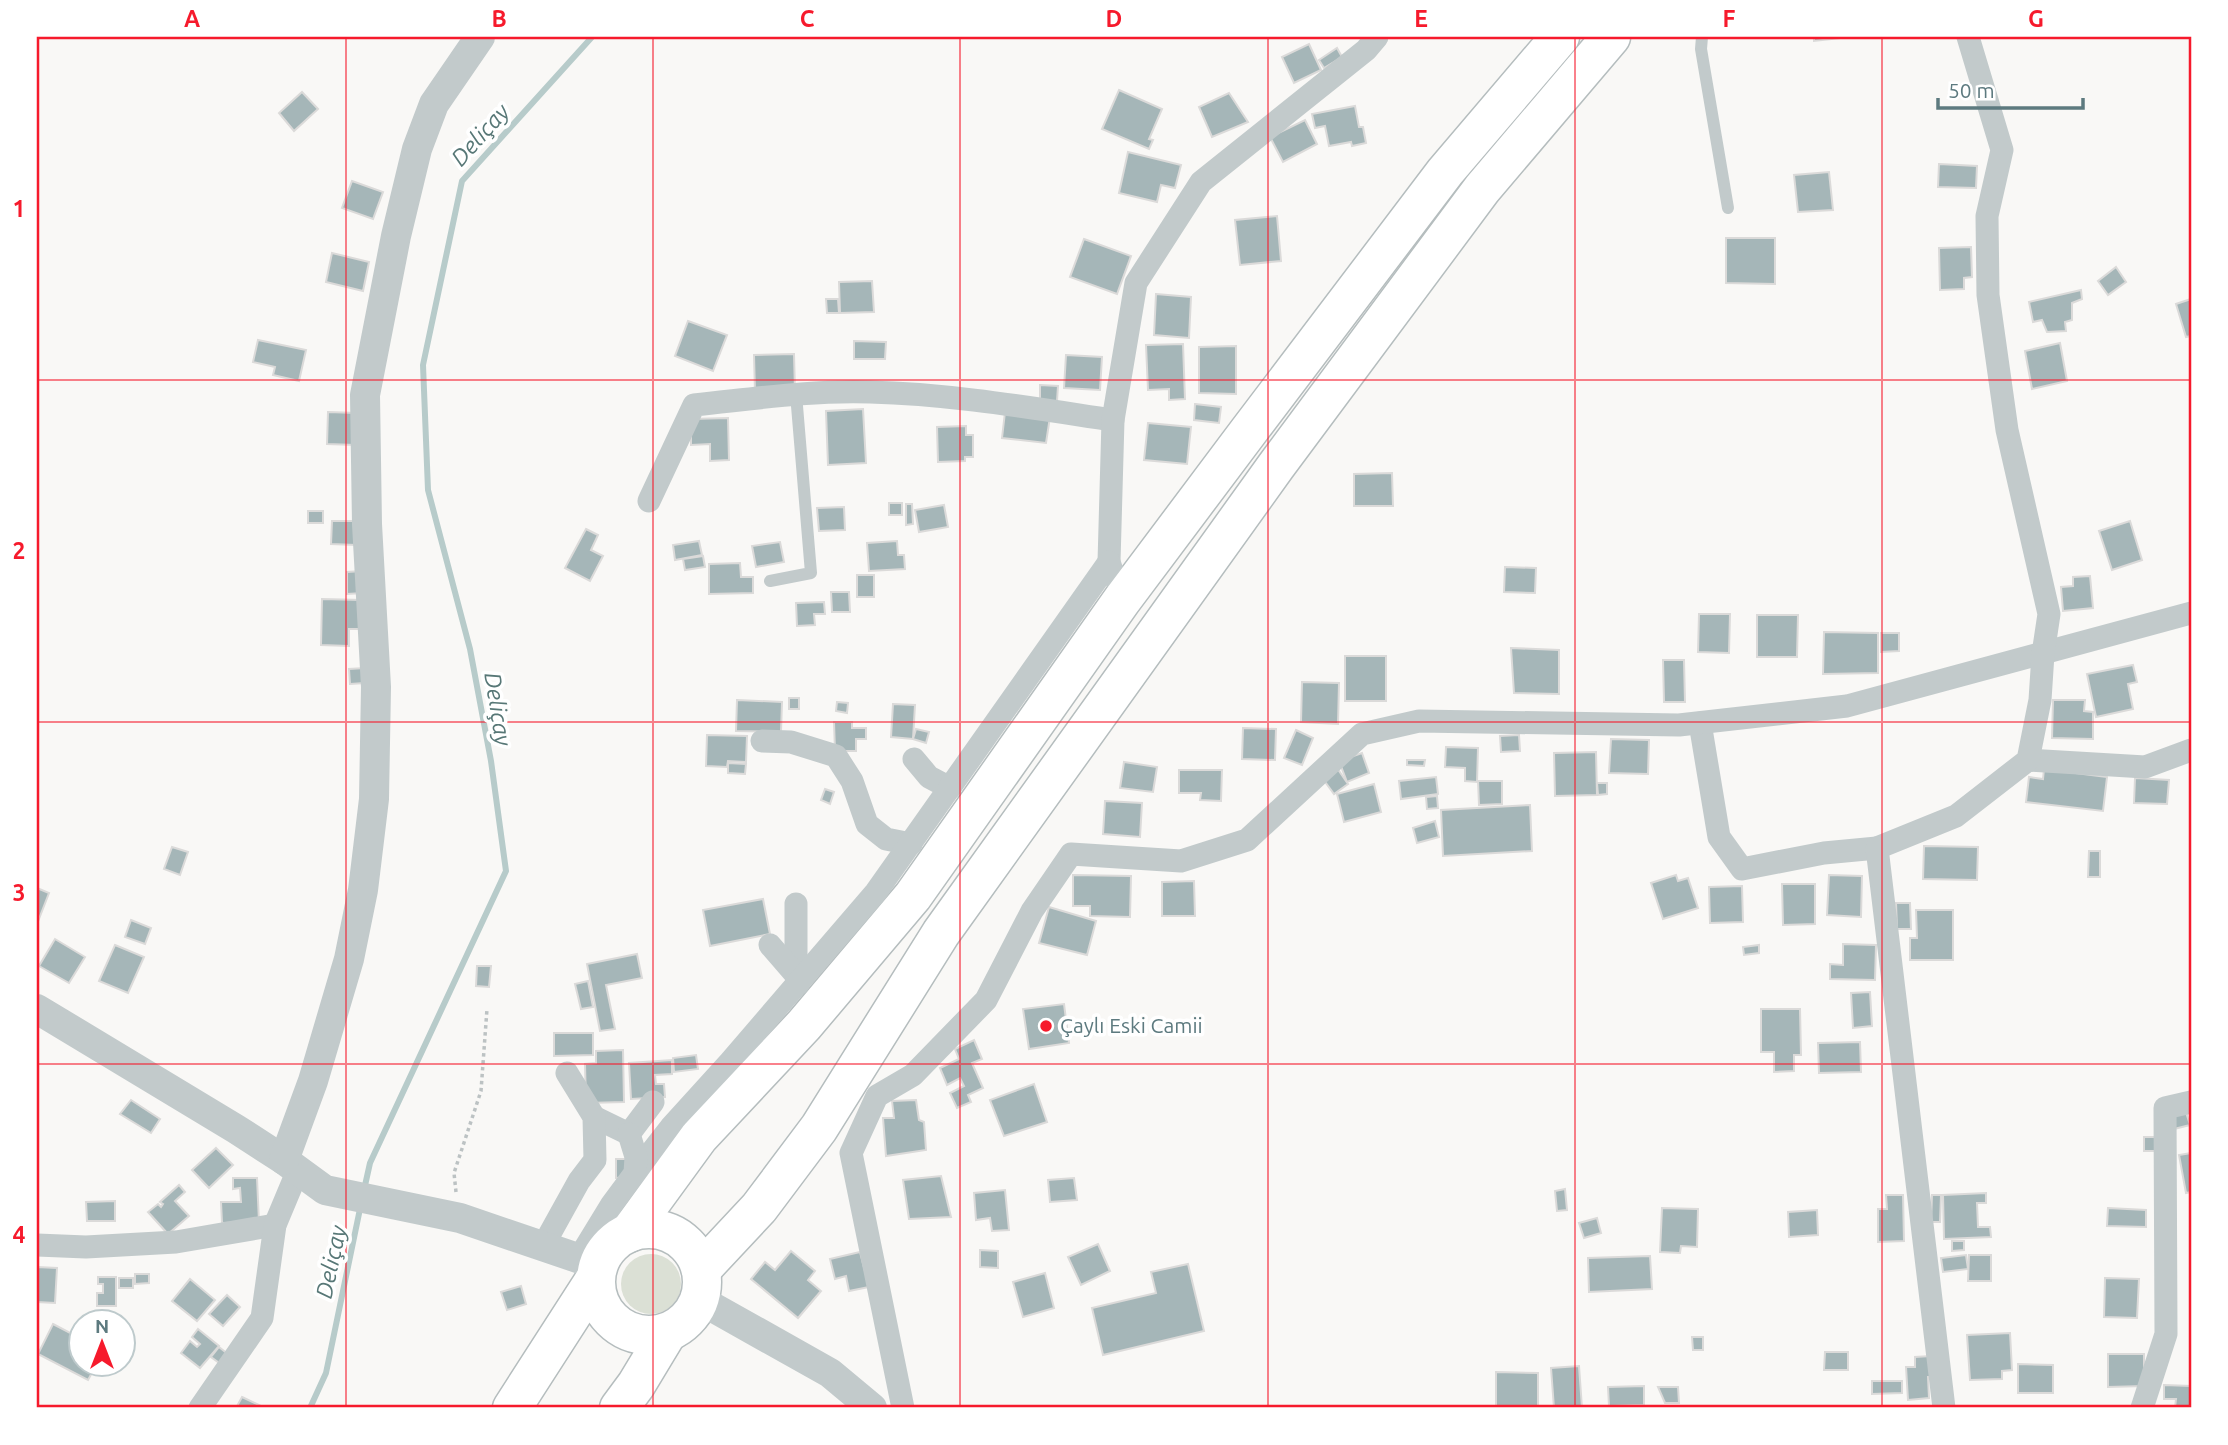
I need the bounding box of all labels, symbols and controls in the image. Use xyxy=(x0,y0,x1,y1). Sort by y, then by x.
text: A xyxy=(184,6,200,31)
text: B xyxy=(491,6,507,31)
text: C xyxy=(800,6,815,31)
text: D xyxy=(1106,6,1122,31)
text: E xyxy=(1414,6,1428,31)
text: F xyxy=(1723,6,1736,31)
text: G xyxy=(2028,6,2044,31)
scale bar xyxy=(1938,66,2083,110)
text: 50 m xyxy=(1948,78,1995,102)
water label: Deliçay xyxy=(446,98,514,170)
text: 1 xyxy=(13,196,25,221)
text: 2 xyxy=(13,538,25,563)
water label: Deliçay xyxy=(480,670,517,748)
text: 3 xyxy=(13,880,25,905)
place label: Çaylı Eski Camii xyxy=(1060,1013,1203,1037)
marker: Çaylı Eski Camii xyxy=(1038,1018,1054,1034)
text: 4 xyxy=(13,1222,26,1247)
water label: Deliçay xyxy=(311,1222,351,1301)
north arrow xyxy=(66,1308,136,1378)
text: N xyxy=(95,1315,109,1337)

